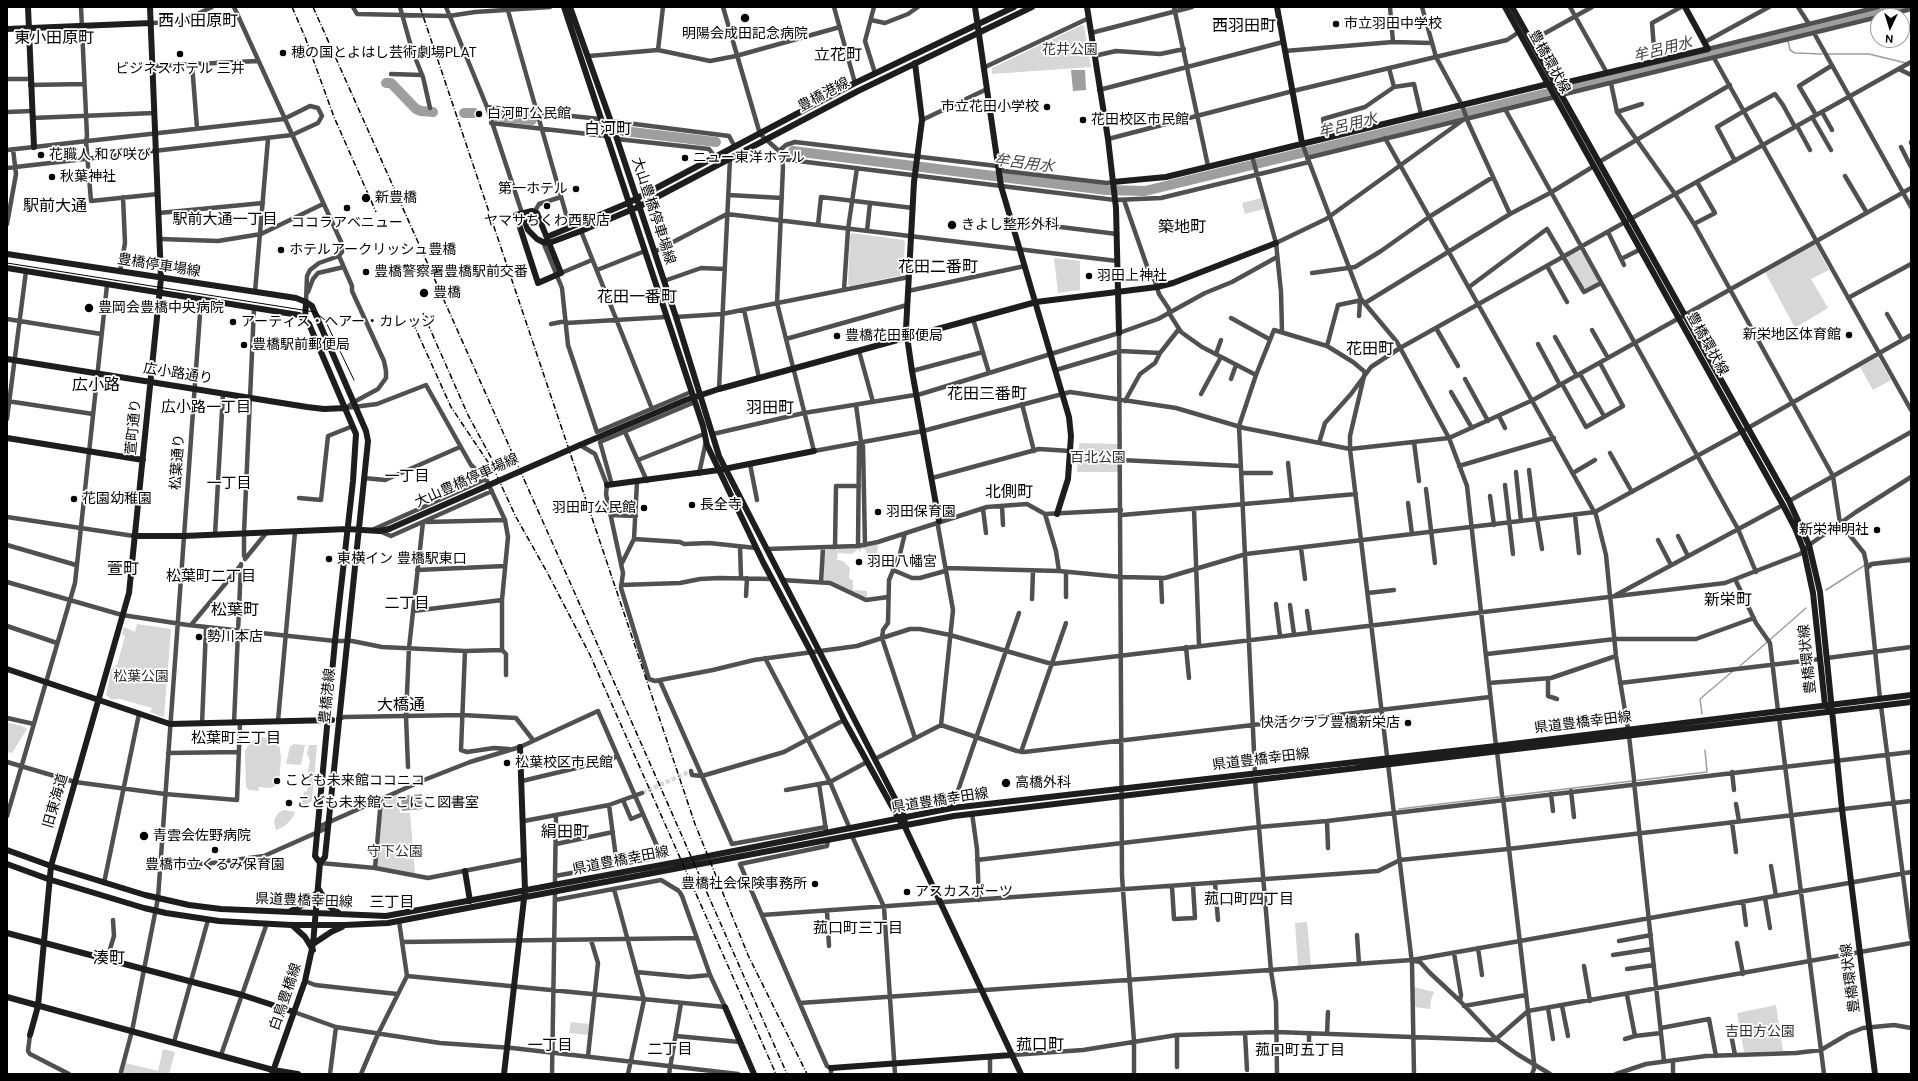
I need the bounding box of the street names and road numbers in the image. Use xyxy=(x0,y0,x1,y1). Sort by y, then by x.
street label: 豊橋環状線 xyxy=(1525,27,1573,97)
street label: 豊橋港線 xyxy=(795,74,853,116)
street label: 大山豊橋停車場線 xyxy=(628,155,678,267)
street label: 豊橋停車場線 xyxy=(116,251,202,281)
street label: 豊橋環状線 xyxy=(1683,309,1731,379)
street label: 広小路通り xyxy=(142,360,214,388)
street label: 萱町通り xyxy=(123,398,145,456)
street label: 松葉通り xyxy=(168,433,188,491)
street label: 大山豊橋停車場線 xyxy=(412,451,522,511)
street label: 豊橋環状線 xyxy=(1796,623,1820,695)
street label: 豊橋港線 xyxy=(317,667,339,725)
street label: 県道豊橋幸田線 xyxy=(1533,709,1633,737)
street label: 県道豊橋幸田線 xyxy=(1211,746,1311,774)
street label: 旧東海道 xyxy=(40,772,72,830)
street label: 県道豊橋幸田線 xyxy=(890,785,990,817)
street label: 県道豊橋幸田線 xyxy=(571,843,671,879)
street label: 県道豊橋幸田線 xyxy=(255,891,353,911)
street label: 豊橋環状線 xyxy=(1838,942,1864,1014)
street label: 白鳥豊橋線 xyxy=(267,961,305,1033)

